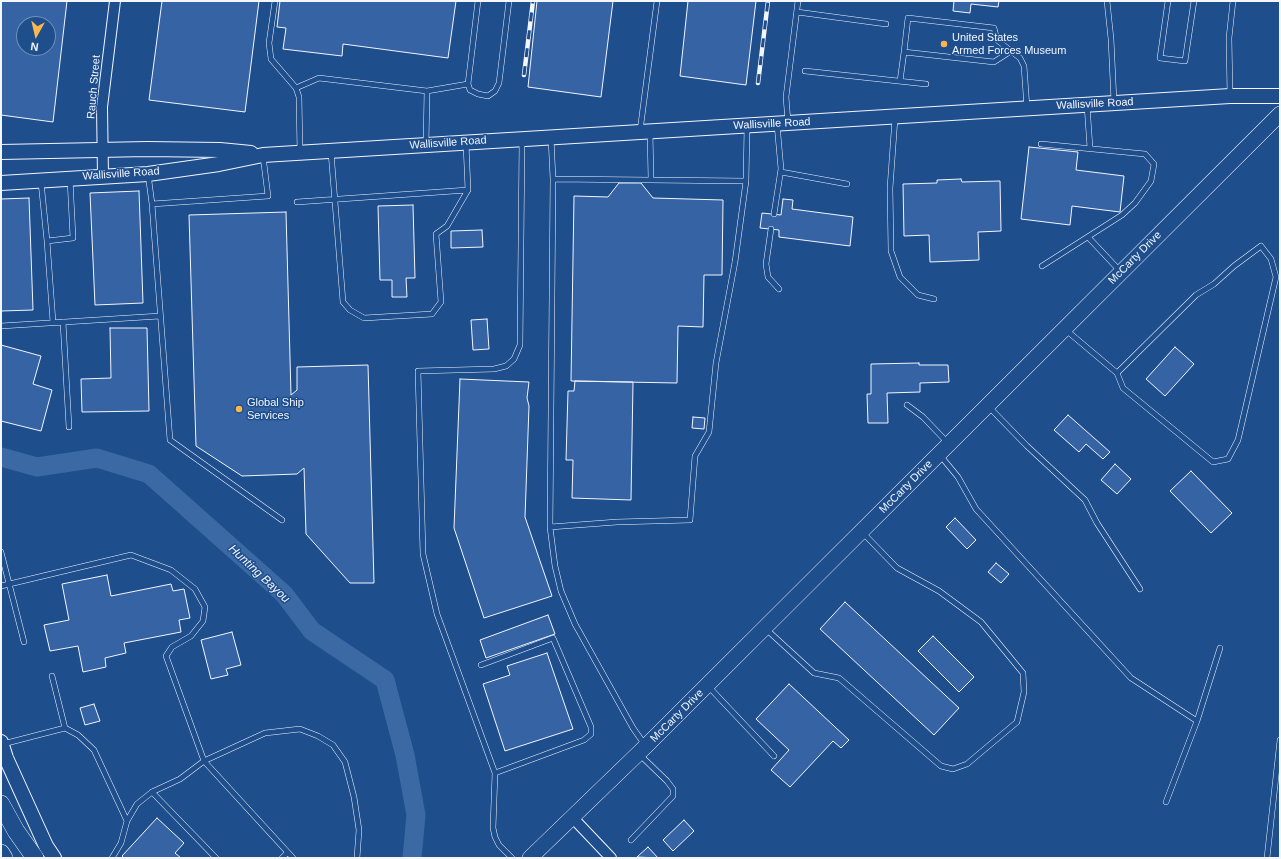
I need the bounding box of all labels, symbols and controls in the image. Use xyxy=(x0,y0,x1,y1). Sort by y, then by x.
north arrow xyxy=(16,16,56,56)
place label: United States Armed Forces Museum xyxy=(952,31,1066,57)
marker: United States Armed Forces Museum xyxy=(939,39,949,49)
text: N xyxy=(30,40,39,53)
street label: Rauch Street xyxy=(85,54,103,120)
street label: Wallisville Road xyxy=(1056,95,1134,113)
street label: Wallisville Road xyxy=(733,115,811,133)
street label: Wallisville Road xyxy=(409,134,487,152)
street label: Wallisville Road xyxy=(82,165,160,183)
street label: McCarty Drive xyxy=(1106,229,1164,287)
place label: Global Ship Services xyxy=(247,396,304,422)
marker: Global Ship Services xyxy=(234,404,244,414)
street label: McCarty Drive xyxy=(877,458,935,516)
water label: Hunting Bayou xyxy=(225,542,293,606)
street label: McCarty Drive xyxy=(648,687,706,745)

